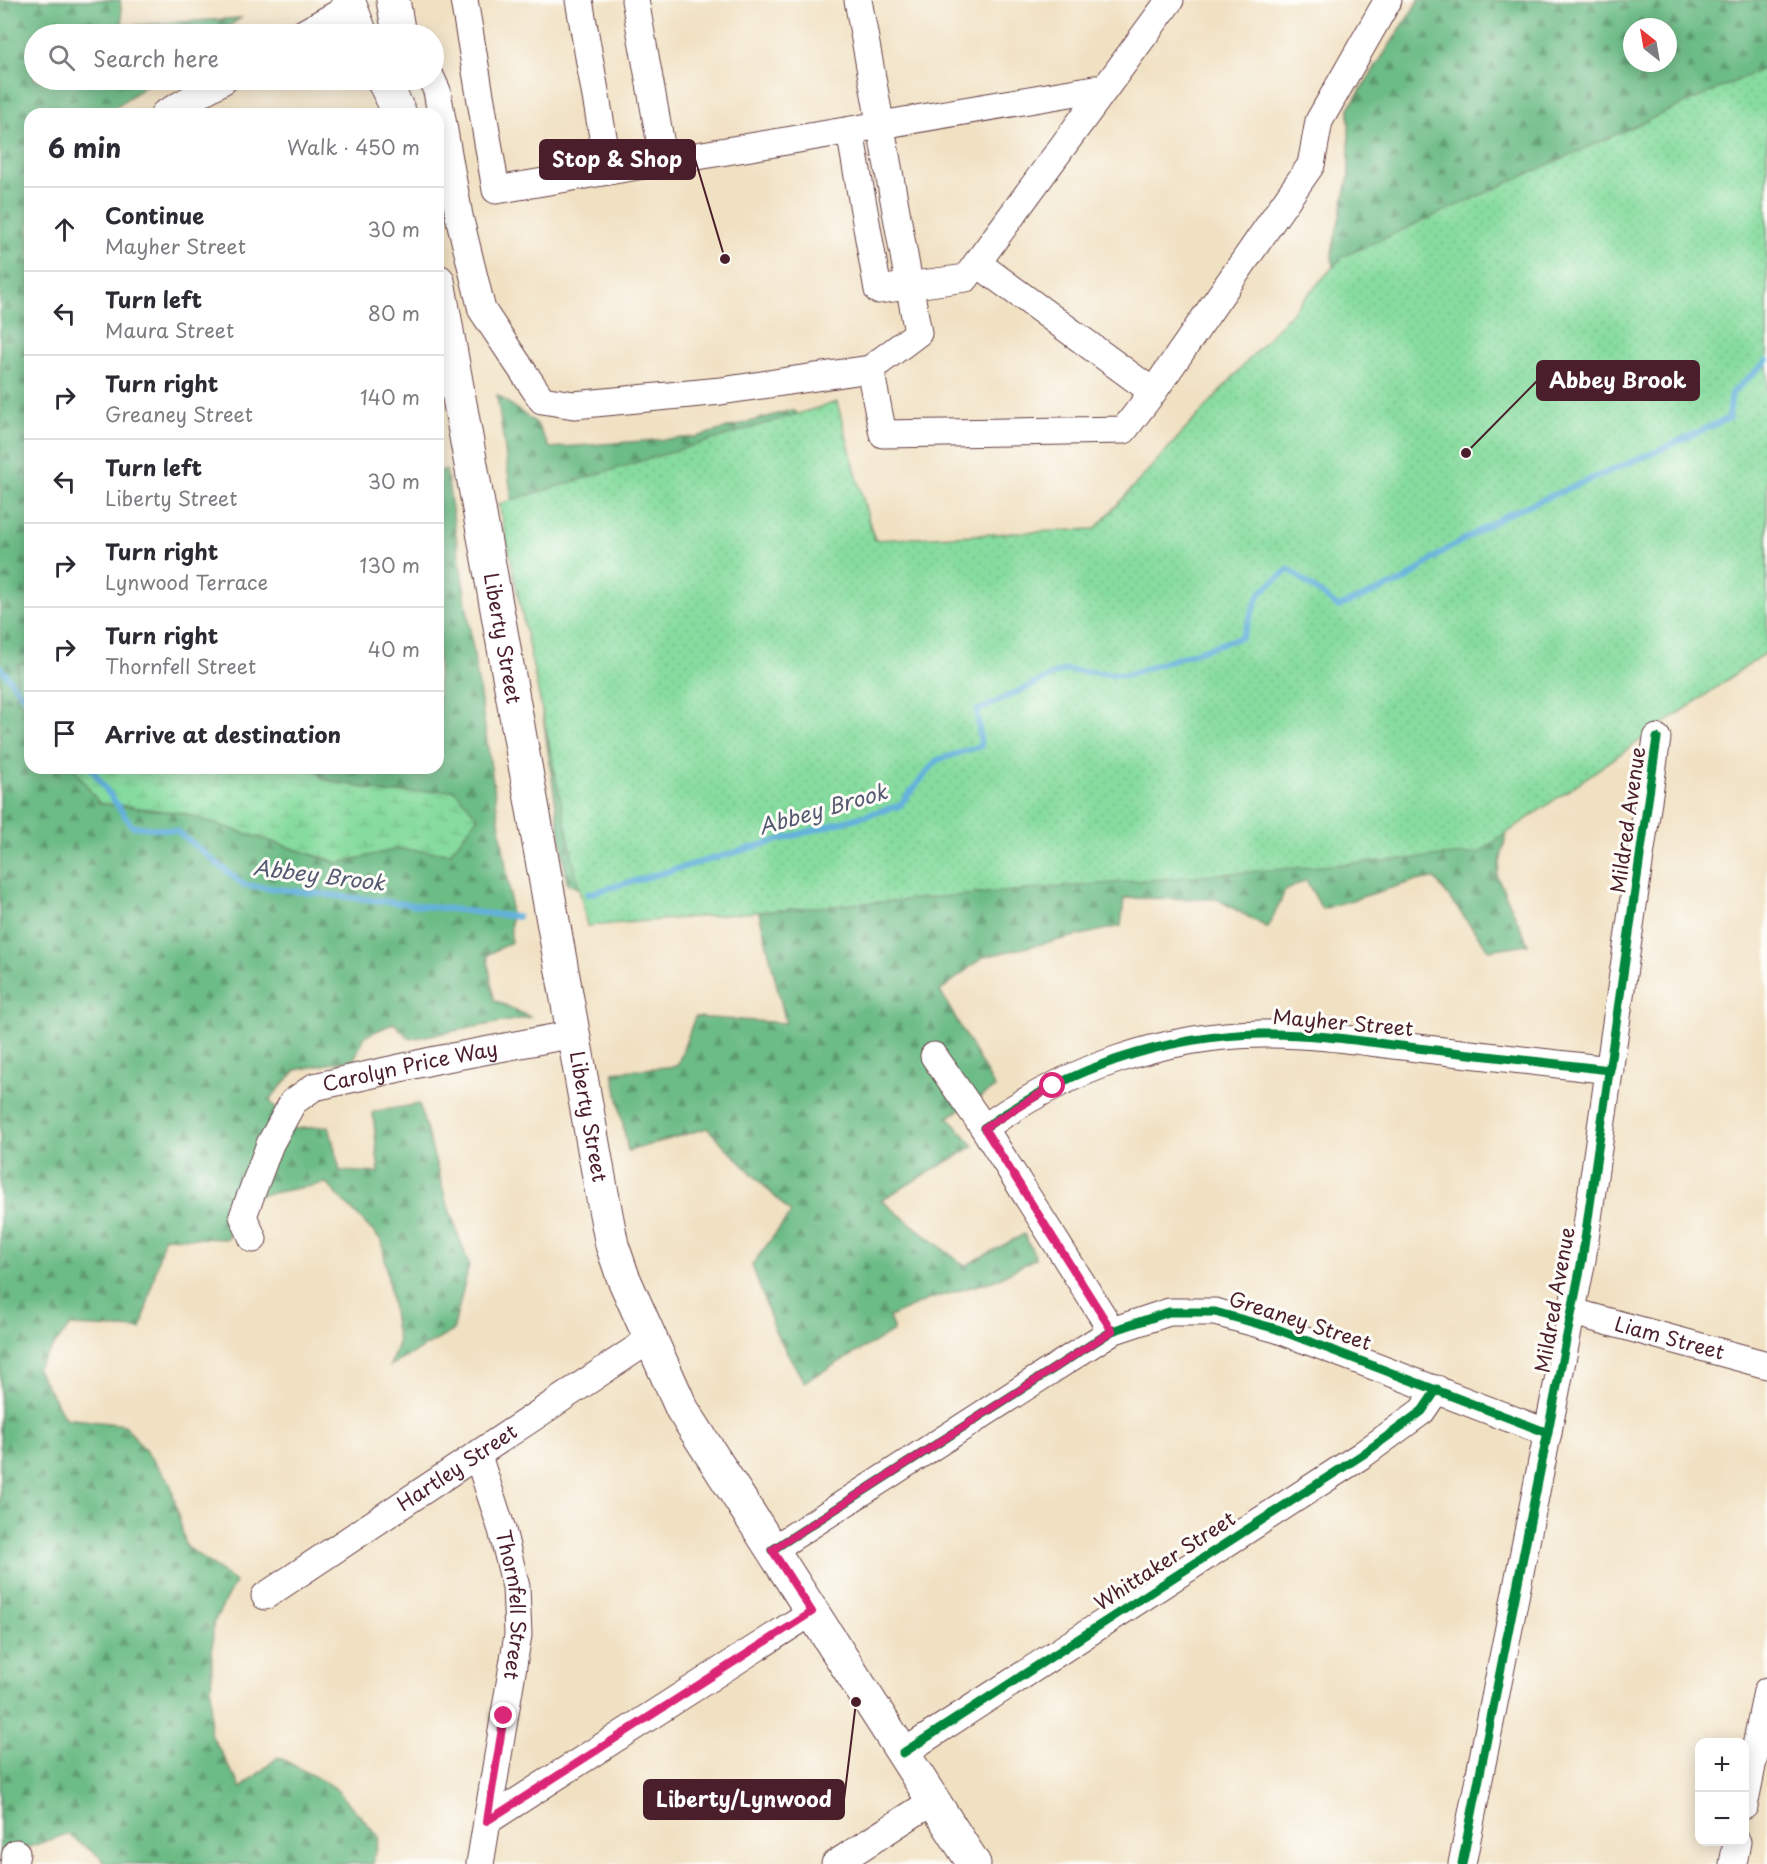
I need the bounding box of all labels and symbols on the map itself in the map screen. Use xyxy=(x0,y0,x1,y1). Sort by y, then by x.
north arrow xyxy=(1623,18,1677,72)
callout: Stop & Shop xyxy=(540,140,695,179)
text: Stop & Shop xyxy=(552,142,682,174)
callout: Abbey Brook xyxy=(1537,361,1699,400)
text: Abbey Brook xyxy=(1549,363,1687,395)
street label: Liberty Street xyxy=(477,570,530,706)
street label: Mildred Avenue xyxy=(1602,745,1652,895)
water label: Abbey Brook xyxy=(754,774,891,842)
water label: Abbey Brook xyxy=(252,850,388,898)
street label: Mayher Street xyxy=(1272,1001,1415,1043)
street label: Carolyn Price Way xyxy=(320,1033,500,1099)
street label: Liberty Street xyxy=(563,1049,616,1184)
route start xyxy=(1039,1072,1065,1098)
street label: Mildred Avenue xyxy=(1526,1224,1582,1375)
street label: Greaney Street xyxy=(1225,1283,1375,1357)
street label: Liam Street xyxy=(1612,1308,1728,1367)
street label: Hartley Street xyxy=(391,1416,523,1518)
street label: Whittaker Street xyxy=(1088,1503,1241,1617)
street label: Thornfell Street xyxy=(489,1527,534,1682)
route end xyxy=(490,1702,516,1728)
callout: Liberty/Lynwood xyxy=(644,1780,844,1819)
text: Liberty/Lynwood xyxy=(656,1782,832,1814)

